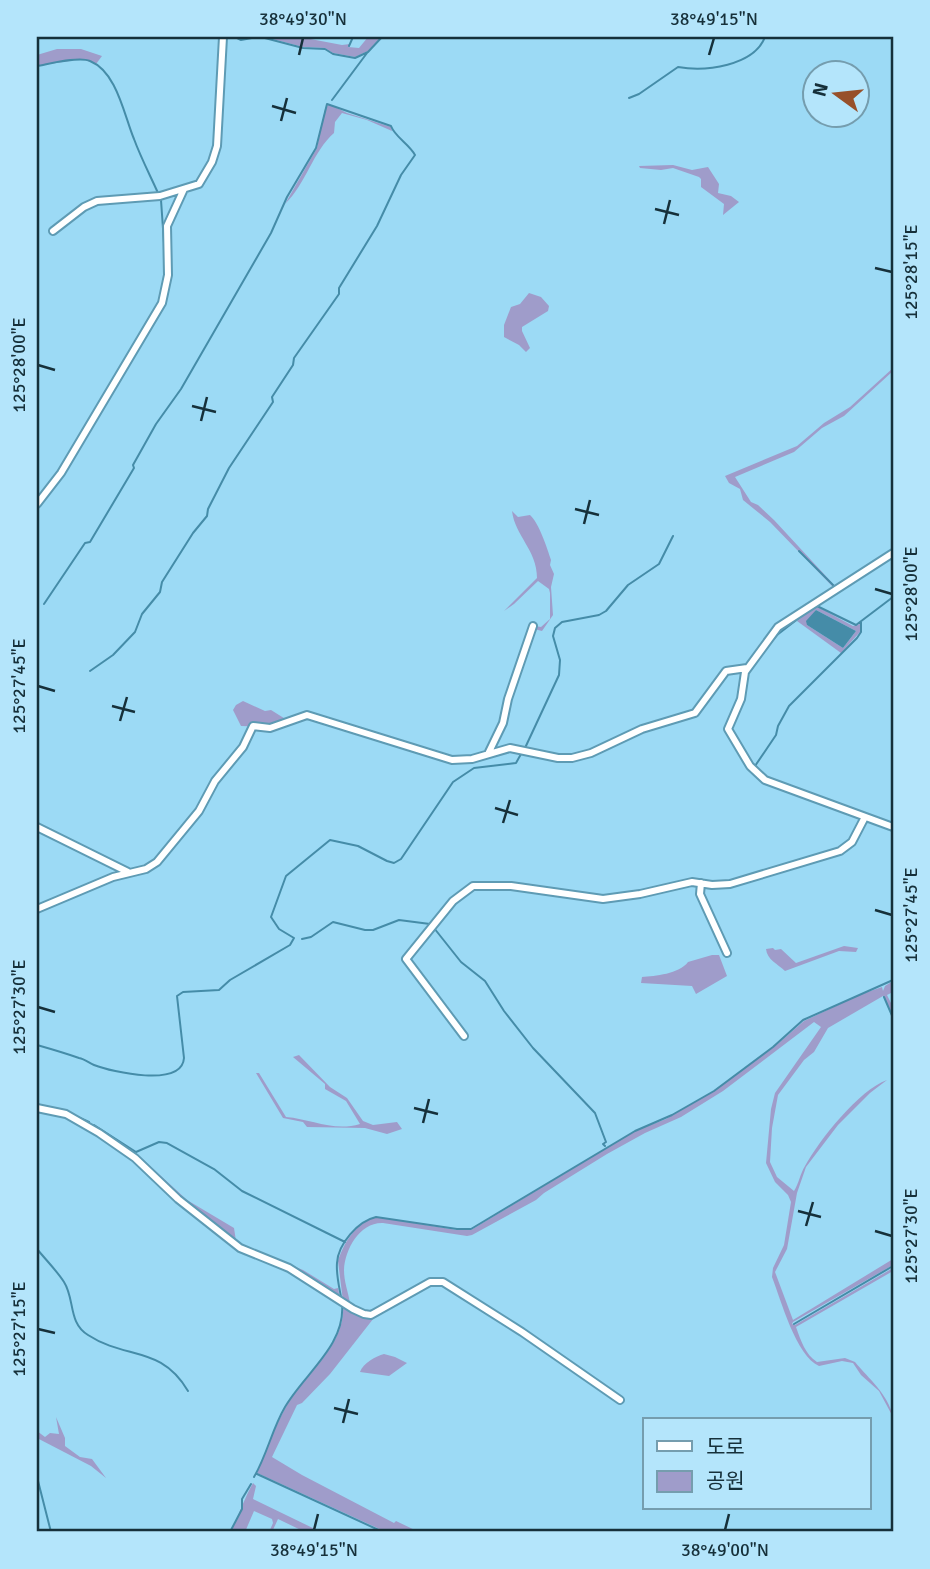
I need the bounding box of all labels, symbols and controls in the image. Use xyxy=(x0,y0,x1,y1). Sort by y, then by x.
text: 38°49'30"N xyxy=(259,8,347,30)
text: 38°49'15"N xyxy=(670,8,758,30)
north arrow xyxy=(800,60,870,130)
text: N xyxy=(807,80,834,99)
text: 125°28'15"E xyxy=(900,224,922,320)
text: 125°28'00"E xyxy=(8,317,30,413)
text: 125°28'00"E xyxy=(900,546,922,642)
text: 125°27'45"E xyxy=(8,638,30,734)
text: 125°27'45"E xyxy=(900,867,922,963)
text: 125°27'30"E xyxy=(8,959,30,1055)
text: 125°27'30"E xyxy=(900,1188,922,1284)
text: 125°27'15"E xyxy=(8,1281,30,1377)
legend xyxy=(643,1418,870,1510)
text: 도로 xyxy=(706,1434,745,1460)
text: 공원 xyxy=(706,1468,745,1494)
text: 38°49'15"N xyxy=(270,1539,358,1561)
text: 38°49'00"N xyxy=(681,1539,769,1561)

